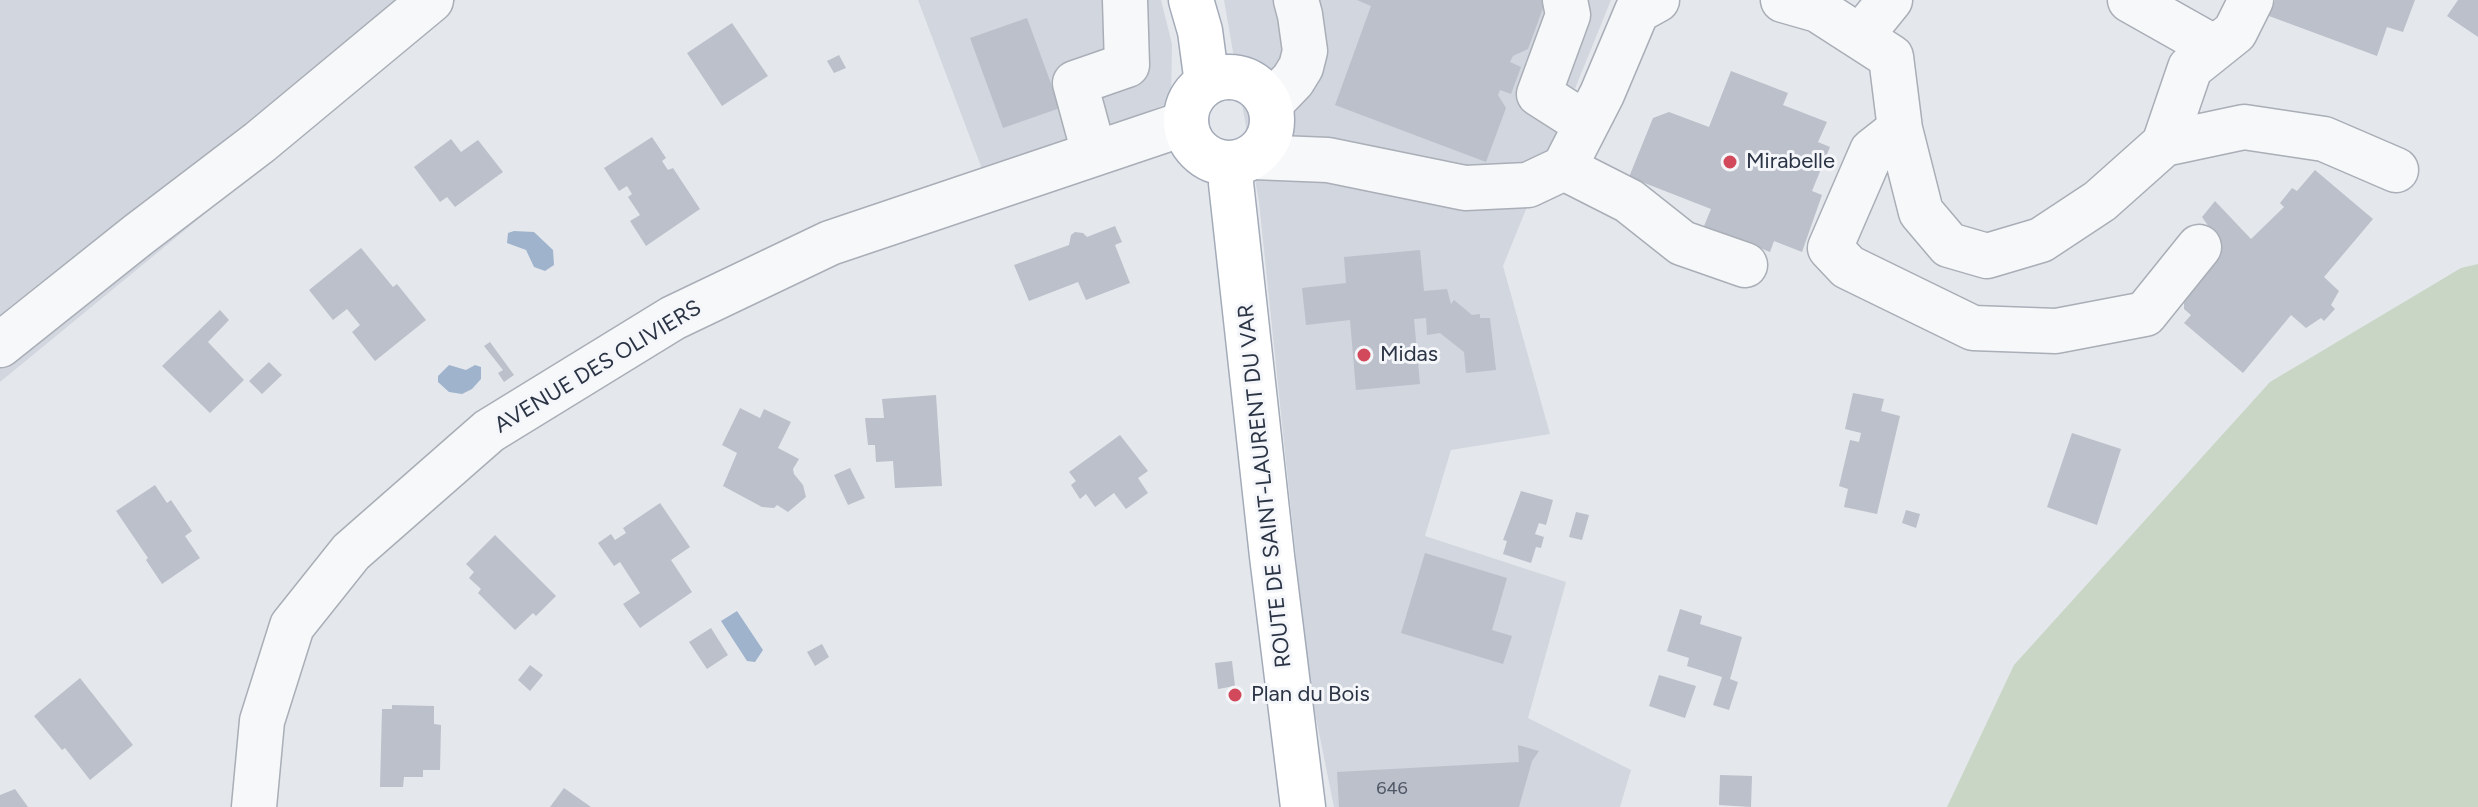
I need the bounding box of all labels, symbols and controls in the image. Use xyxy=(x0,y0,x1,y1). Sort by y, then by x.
place label: Mirabelle xyxy=(1746,149,1835,175)
marker: Mirabelle xyxy=(1721,153,1739,171)
street label: AVENUE DES OLIVIERS xyxy=(490,295,706,439)
street label: ROUTE DE SAINT-LAURENT DU VAR xyxy=(1233,303,1297,669)
place label: Midas xyxy=(1380,342,1438,368)
marker: Midas xyxy=(1355,346,1373,364)
place label: Plan du Bois xyxy=(1251,682,1370,708)
marker: Plan du Bois xyxy=(1226,686,1244,704)
house number: 646 xyxy=(1376,778,1408,800)

